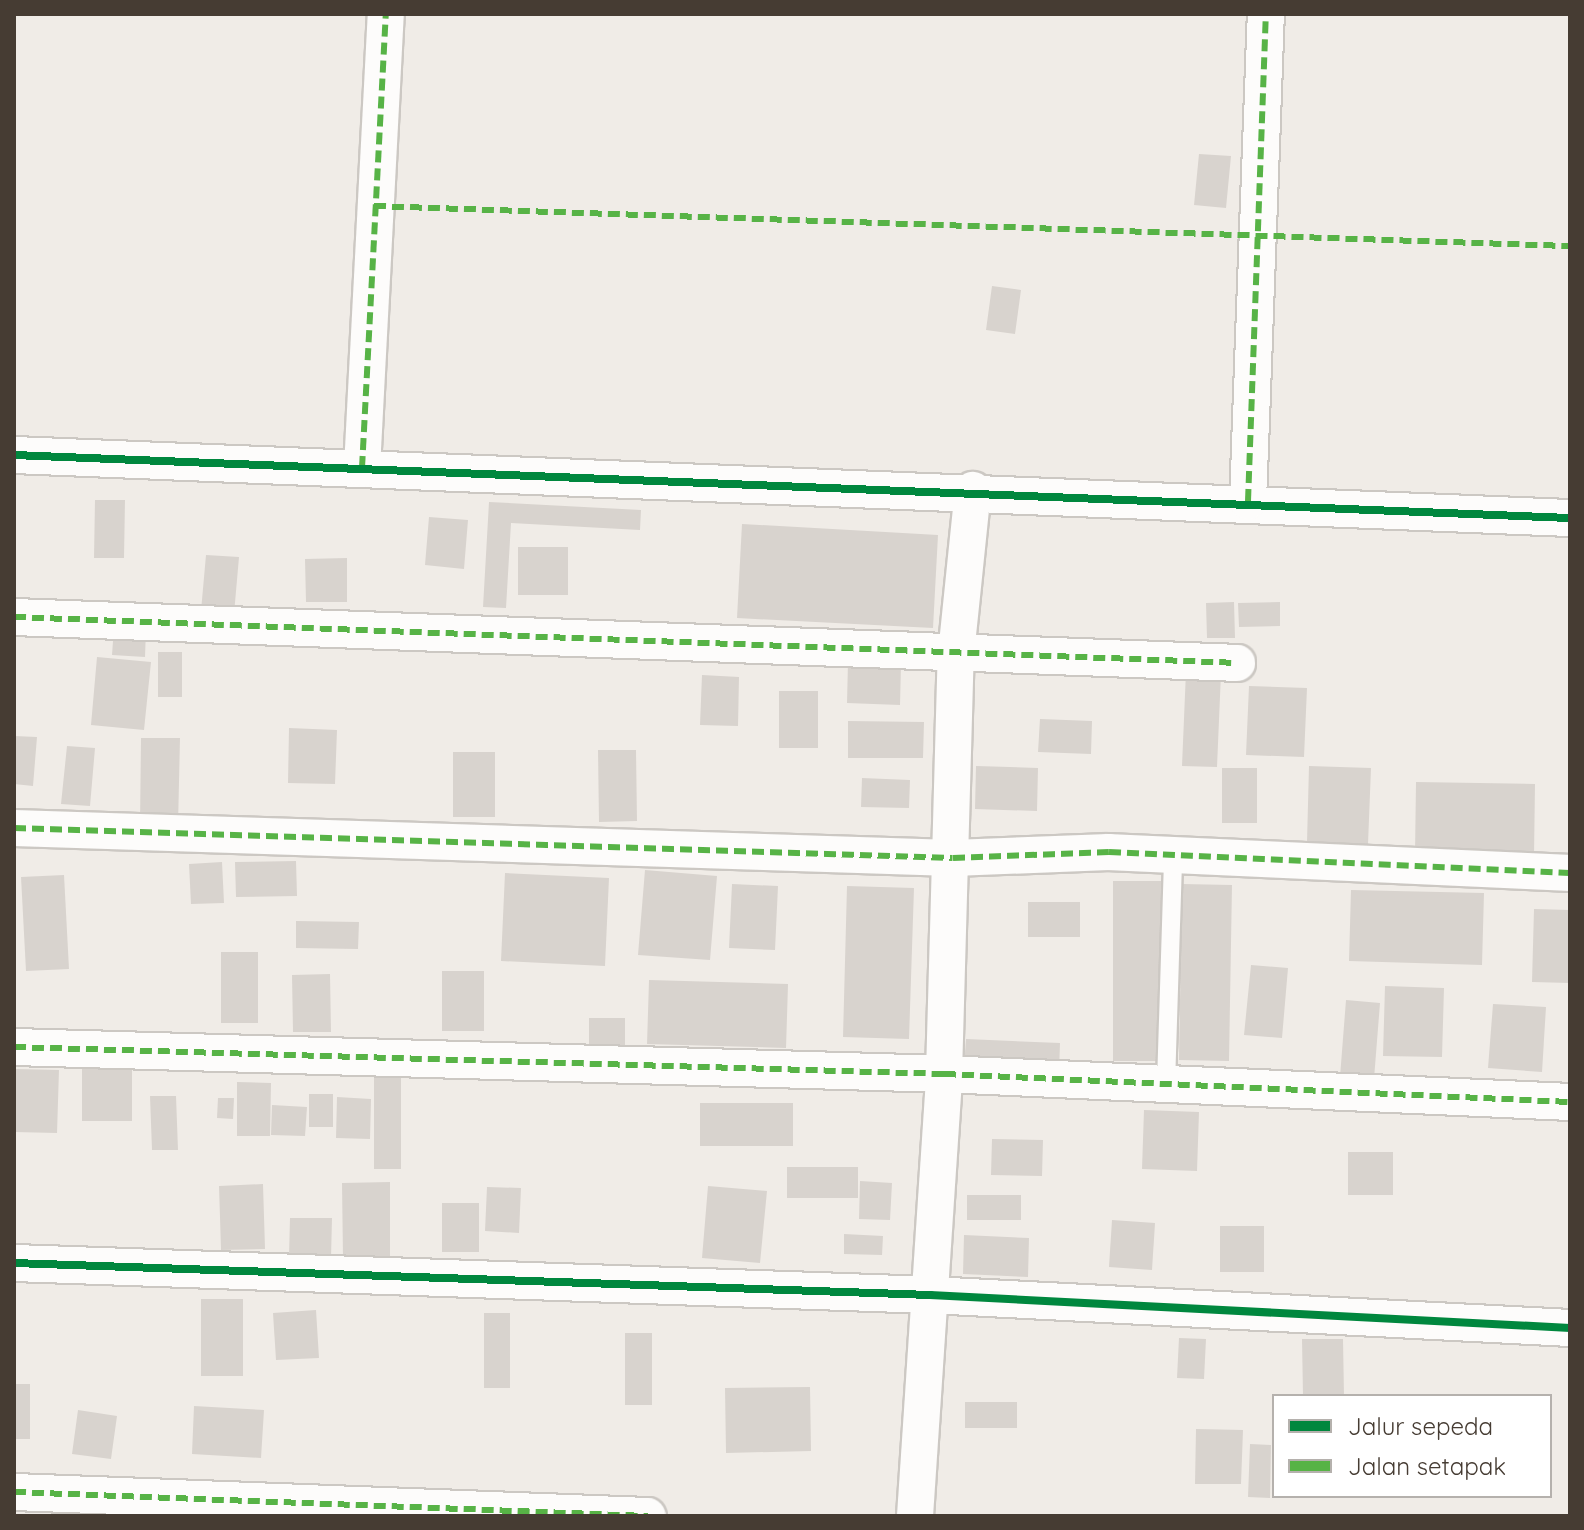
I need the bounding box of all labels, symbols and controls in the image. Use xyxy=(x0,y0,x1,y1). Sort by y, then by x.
legend xyxy=(1272,1394,1552,1498)
text: Jalur sepeda xyxy=(1348,1411,1493,1441)
text: Jalan setapak xyxy=(1348,1451,1506,1481)

